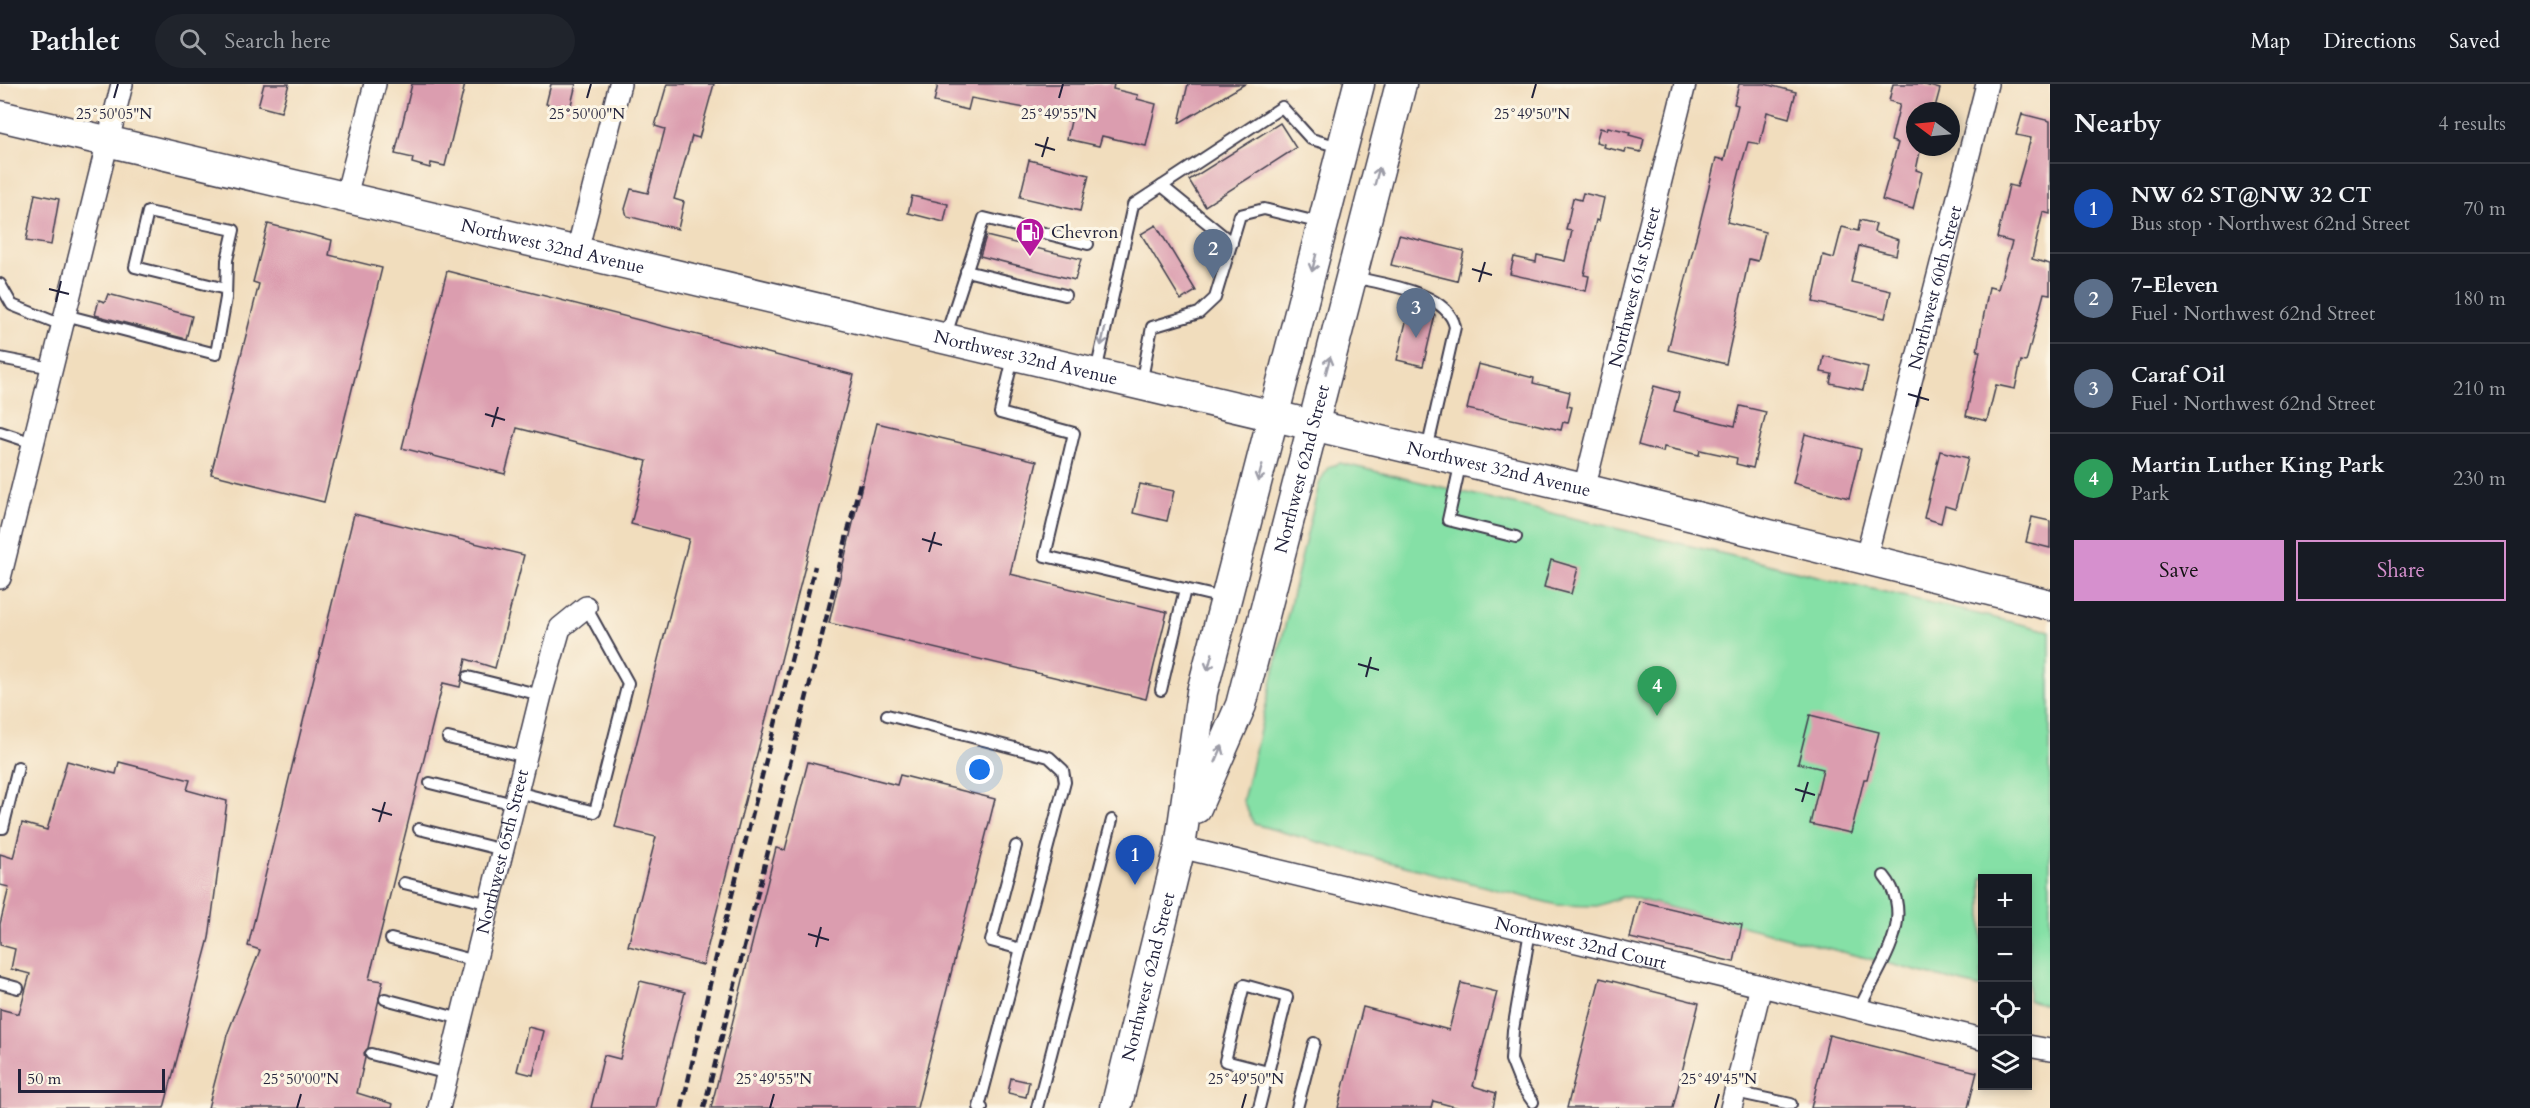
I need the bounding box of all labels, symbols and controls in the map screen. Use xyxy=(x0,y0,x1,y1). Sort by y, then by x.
search box xyxy=(155,14,575,68)
text: Pathlet xyxy=(30,22,119,60)
icon: search xyxy=(176,25,209,58)
text: Search here xyxy=(224,26,331,56)
text: Map xyxy=(2250,27,2290,56)
text: Directions xyxy=(2323,27,2416,56)
text: Saved xyxy=(2449,27,2500,56)
north arrow xyxy=(1906,102,1960,156)
text: 25°50'05"N xyxy=(76,104,152,124)
text: 25°50'00"N xyxy=(549,104,625,124)
text: 25°49'55"N xyxy=(1021,104,1097,124)
text: 25°49'50"N xyxy=(1494,104,1570,124)
text: Nearby xyxy=(2074,106,2162,141)
text: 4 results xyxy=(2438,110,2506,137)
one-way arrow xyxy=(1372,167,1384,186)
text: NW 62 ST@NW 32 CT xyxy=(2131,180,2371,210)
text: 1 xyxy=(2088,195,2099,222)
text: 70 m xyxy=(2463,195,2506,222)
street label: Northwest 60th Street xyxy=(1902,203,1968,373)
street label: Northwest 61st Street xyxy=(1602,204,1666,370)
text: Bus stop · Northwest 62nd Street xyxy=(2131,210,2410,237)
street label: Northwest 32nd Avenue xyxy=(459,212,647,280)
fuel station icon: Chevron xyxy=(1014,216,1046,258)
place label: Chevron xyxy=(1051,220,1119,245)
pin: 2 xyxy=(1194,230,1232,279)
one-way arrow xyxy=(1307,253,1319,272)
text: 7-Eleven xyxy=(2131,270,2219,300)
text: 2 xyxy=(2088,285,2099,312)
text: 180 m xyxy=(2453,285,2506,312)
pin: 3 xyxy=(1396,288,1436,338)
text: Fuel · Northwest 62nd Street xyxy=(2131,300,2375,327)
street label: Northwest 32nd Avenue xyxy=(932,324,1120,391)
one-way arrow xyxy=(1097,328,1109,347)
one-way arrow xyxy=(1323,356,1335,375)
text: Caraf Oil xyxy=(2131,360,2225,390)
text: 3 xyxy=(2088,375,2099,402)
text: 210 m xyxy=(2453,375,2506,402)
street label: Northwest 62nd Street xyxy=(1268,382,1336,556)
text: Fuel · Northwest 62nd Street xyxy=(2131,390,2375,417)
street label: Northwest 32nd Avenue xyxy=(1405,435,1593,503)
text: Martin Luther King Park xyxy=(2131,450,2384,480)
one-way arrow xyxy=(1253,463,1265,482)
text: 4 xyxy=(2088,465,2099,492)
text: 230 m xyxy=(2453,465,2506,492)
text: Park xyxy=(2131,480,2169,507)
button: Save xyxy=(2074,540,2284,601)
button: Share xyxy=(2296,540,2506,601)
one-way arrow xyxy=(1204,652,1216,671)
pin: 4 xyxy=(1638,666,1676,716)
one-way arrow xyxy=(1214,746,1225,764)
your location xyxy=(965,755,994,784)
street label: Northwest 65th Street xyxy=(470,767,535,937)
pin: 1 xyxy=(1116,836,1154,885)
map controls xyxy=(1978,874,2032,1090)
button: + xyxy=(1978,874,2032,928)
street label: Northwest 62nd Street xyxy=(1115,890,1181,1064)
street label: Northwest 32nd Court xyxy=(1493,910,1669,976)
button: − xyxy=(1978,928,2032,982)
button: locate xyxy=(1978,982,2032,1036)
button: layers xyxy=(1978,1036,2032,1090)
scale bar xyxy=(18,1066,165,1094)
text: 50 m xyxy=(27,1068,61,1090)
text: 25°50'00"N xyxy=(263,1069,339,1089)
text: 25°49'55"N xyxy=(736,1069,812,1089)
text: 25°49'50"N xyxy=(1208,1069,1284,1089)
text: 25°49'45"N xyxy=(1681,1069,1757,1089)

